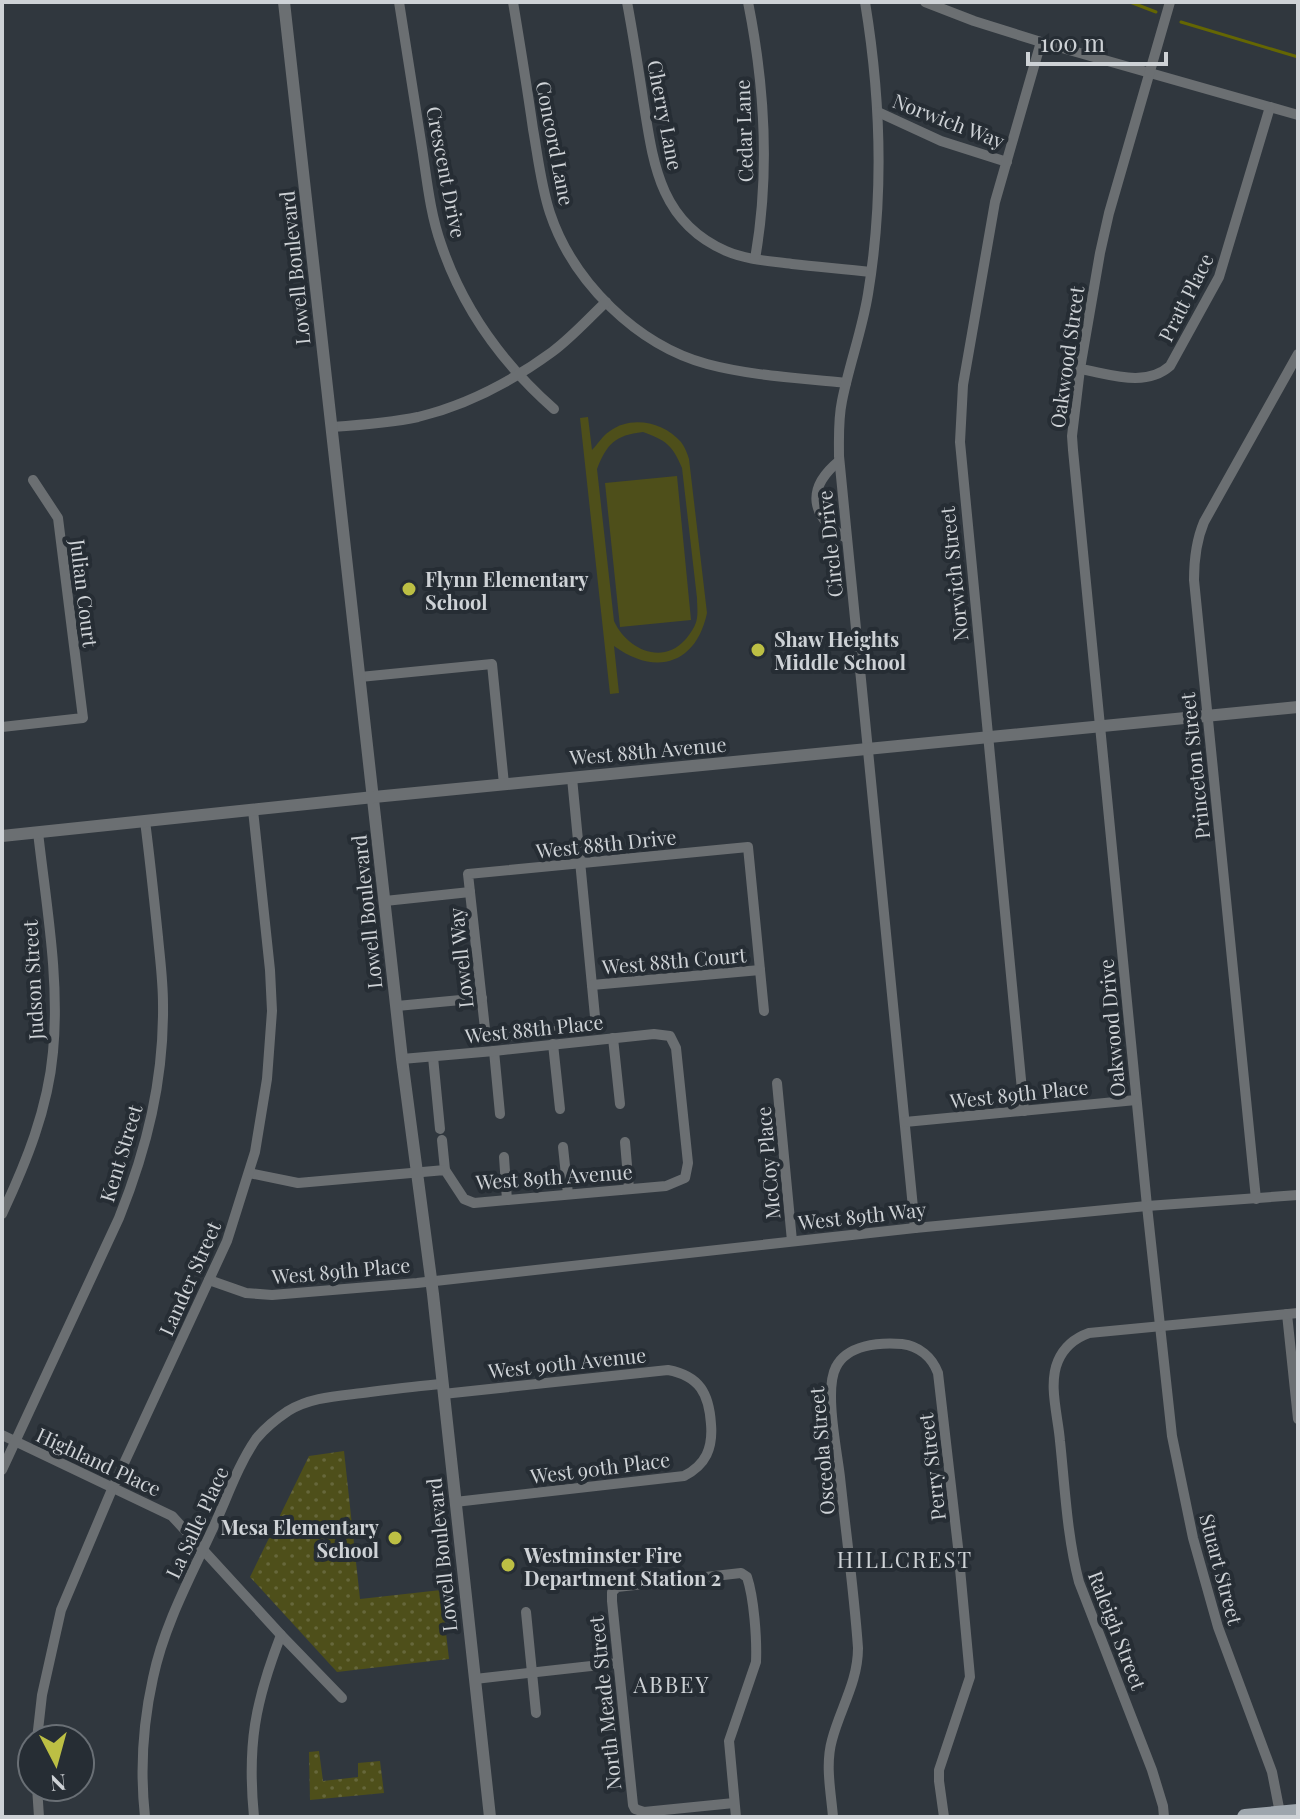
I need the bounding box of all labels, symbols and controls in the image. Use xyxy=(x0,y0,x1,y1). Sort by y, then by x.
scale bar xyxy=(1028,16,1166,66)
text: 100 m xyxy=(1040,26,1105,58)
street label: Cherry Lane xyxy=(642,58,690,172)
street label: Concord Lane xyxy=(531,78,581,208)
street label: Cedar Lane xyxy=(728,79,758,183)
street label: Norwich Way xyxy=(889,86,1009,154)
street label: Crescent Drive xyxy=(421,104,473,240)
street label: Lowell Boulevard xyxy=(272,189,316,346)
street label: Pratt Place xyxy=(1151,248,1219,346)
street label: Oakwood Street xyxy=(1043,283,1089,430)
street label: Circle Drive xyxy=(810,489,848,599)
street label: Norwich Street xyxy=(932,505,973,643)
street label: Julian Court xyxy=(65,536,105,649)
place label: Flynn Elementary School xyxy=(425,565,589,615)
marker: Flynn Elementary School xyxy=(400,580,418,598)
place label: Shaw Heights Middle School xyxy=(774,625,906,675)
marker: Shaw Heights Middle School xyxy=(749,641,767,659)
street label: Princeton Street xyxy=(1173,691,1215,840)
street label: West 88th Avenue xyxy=(567,730,728,770)
street label: West 88th Drive xyxy=(533,822,678,864)
street label: Lowell Boulevard xyxy=(344,833,388,990)
street label: Lowell Way xyxy=(441,907,479,1009)
street label: Judson Street xyxy=(15,918,49,1042)
street label: West 88th Court xyxy=(600,940,748,980)
street label: Oakwood Drive xyxy=(1092,958,1130,1098)
street label: West 88th Place xyxy=(462,1007,605,1049)
street label: West 89th Place xyxy=(947,1072,1090,1114)
street label: Kent Street xyxy=(92,1100,148,1205)
street label: McCoy Place xyxy=(749,1106,785,1220)
street label: West 89th Avenue xyxy=(474,1157,633,1195)
street label: West 89th Way xyxy=(796,1195,927,1235)
street label: Lander Street xyxy=(152,1216,227,1339)
street label: West 89th Place xyxy=(270,1250,411,1290)
street label: West 90th Avenue xyxy=(486,1340,647,1384)
street label: Osceola Street xyxy=(802,1385,840,1516)
street label: Perry Street xyxy=(911,1411,951,1522)
street label: Highland Place xyxy=(32,1420,166,1502)
street label: West 90th Place xyxy=(528,1445,671,1489)
street label: La Salle Place xyxy=(158,1462,234,1582)
street label: Lowell Boulevard xyxy=(419,1476,463,1633)
street label: Stuart Street xyxy=(1194,1511,1250,1628)
place label: Mesa Elementary School xyxy=(220,1513,380,1563)
marker: Mesa Elementary School xyxy=(386,1529,404,1547)
place label: Westminster Fire Department Station 2 xyxy=(523,1541,721,1591)
district label: HILLCREST xyxy=(837,1544,973,1574)
marker: Westminster Fire Department Station 2 xyxy=(499,1556,517,1574)
street label: Raleigh Street xyxy=(1083,1567,1153,1694)
street label: North Meade Street xyxy=(581,1614,627,1791)
district label: ABBEY xyxy=(633,1669,710,1699)
north arrow xyxy=(16,1723,96,1803)
text: N xyxy=(49,1768,68,1800)

